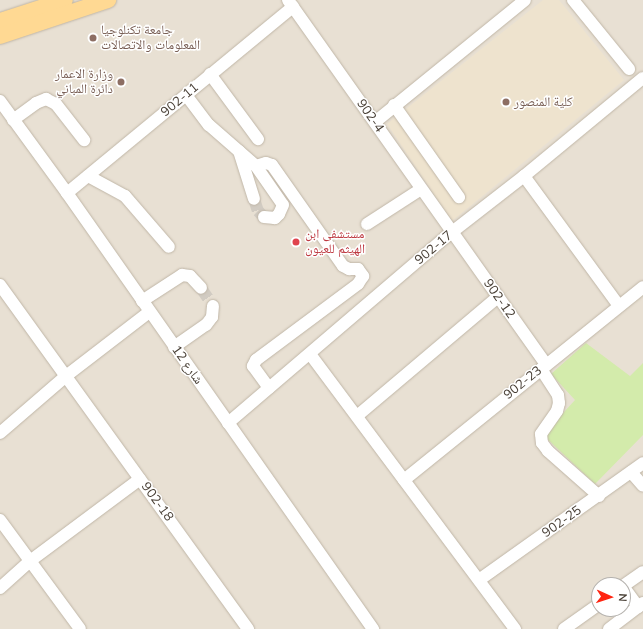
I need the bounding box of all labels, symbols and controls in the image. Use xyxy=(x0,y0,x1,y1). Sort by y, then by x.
place label: جامعة تكنلوجيا المعلومات والاتصالات xyxy=(101,23,200,54)
marker: جامعة تكنلوجيا المعلومات والاتصالات xyxy=(88,33,98,43)
place label: وزارة الاعمار دائرة المباني xyxy=(55,67,113,98)
marker: وزارة الاعمار دائرة المباني xyxy=(116,77,126,87)
street label: 902-11 xyxy=(158,80,202,120)
place label: كلية المنصور xyxy=(514,94,573,110)
street label: 902-4 xyxy=(353,96,387,136)
marker: كلية المنصور xyxy=(501,97,511,107)
place label: مستشفى ابن الهيثم للعيون xyxy=(305,227,365,258)
street label: 902-17 xyxy=(412,228,456,268)
marker: مستشفى ابن الهيثم للعيون xyxy=(290,236,302,248)
street label: 902-12 xyxy=(480,276,518,322)
street label: شارع 12 xyxy=(168,343,206,387)
street label: 902-23 xyxy=(501,363,545,403)
street label: 902-18 xyxy=(138,479,176,525)
street label: 902-25 xyxy=(539,503,585,541)
north arrow xyxy=(591,577,631,617)
text: N xyxy=(615,593,630,602)

